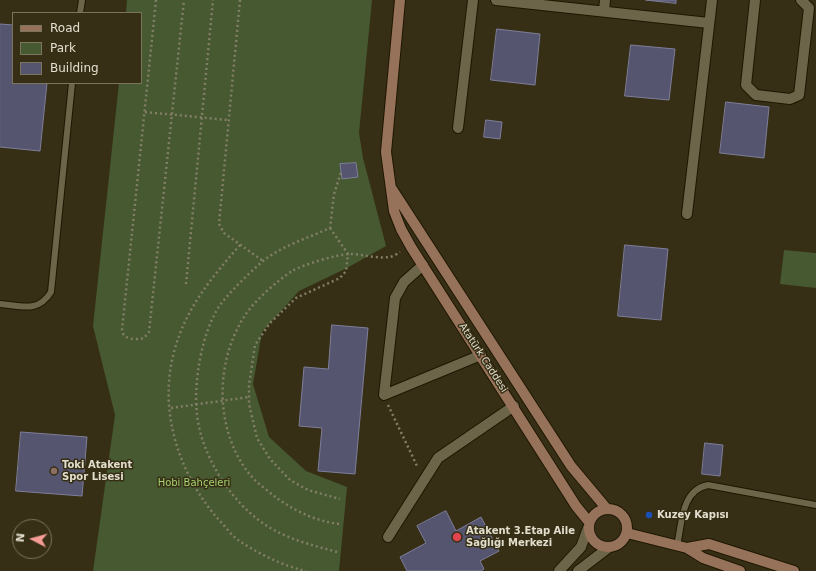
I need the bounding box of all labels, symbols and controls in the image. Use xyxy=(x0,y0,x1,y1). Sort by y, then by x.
legend xyxy=(12,12,142,84)
text: Road xyxy=(50,21,80,35)
text: Park xyxy=(50,41,76,55)
text: Building xyxy=(50,61,99,75)
street label: Atatürk Caddesi xyxy=(456,321,510,395)
place label: Toki Atakent Spor Lisesi xyxy=(62,459,132,482)
marker: Toki Atakent Spor Lisesi xyxy=(49,466,59,476)
park label: Hobi Bahçeleri xyxy=(158,477,230,489)
place label: Kuzey Kapısı xyxy=(657,509,729,521)
marker: Kuzey Kapısı xyxy=(644,510,654,520)
north arrow xyxy=(12,519,52,559)
place label: Atakent 3.Etap Aile Sağlığı Merkezi xyxy=(466,525,575,548)
marker: Atakent 3.Etap Aile Sağlığı Merkezi xyxy=(451,531,463,543)
text: N xyxy=(14,533,28,543)

